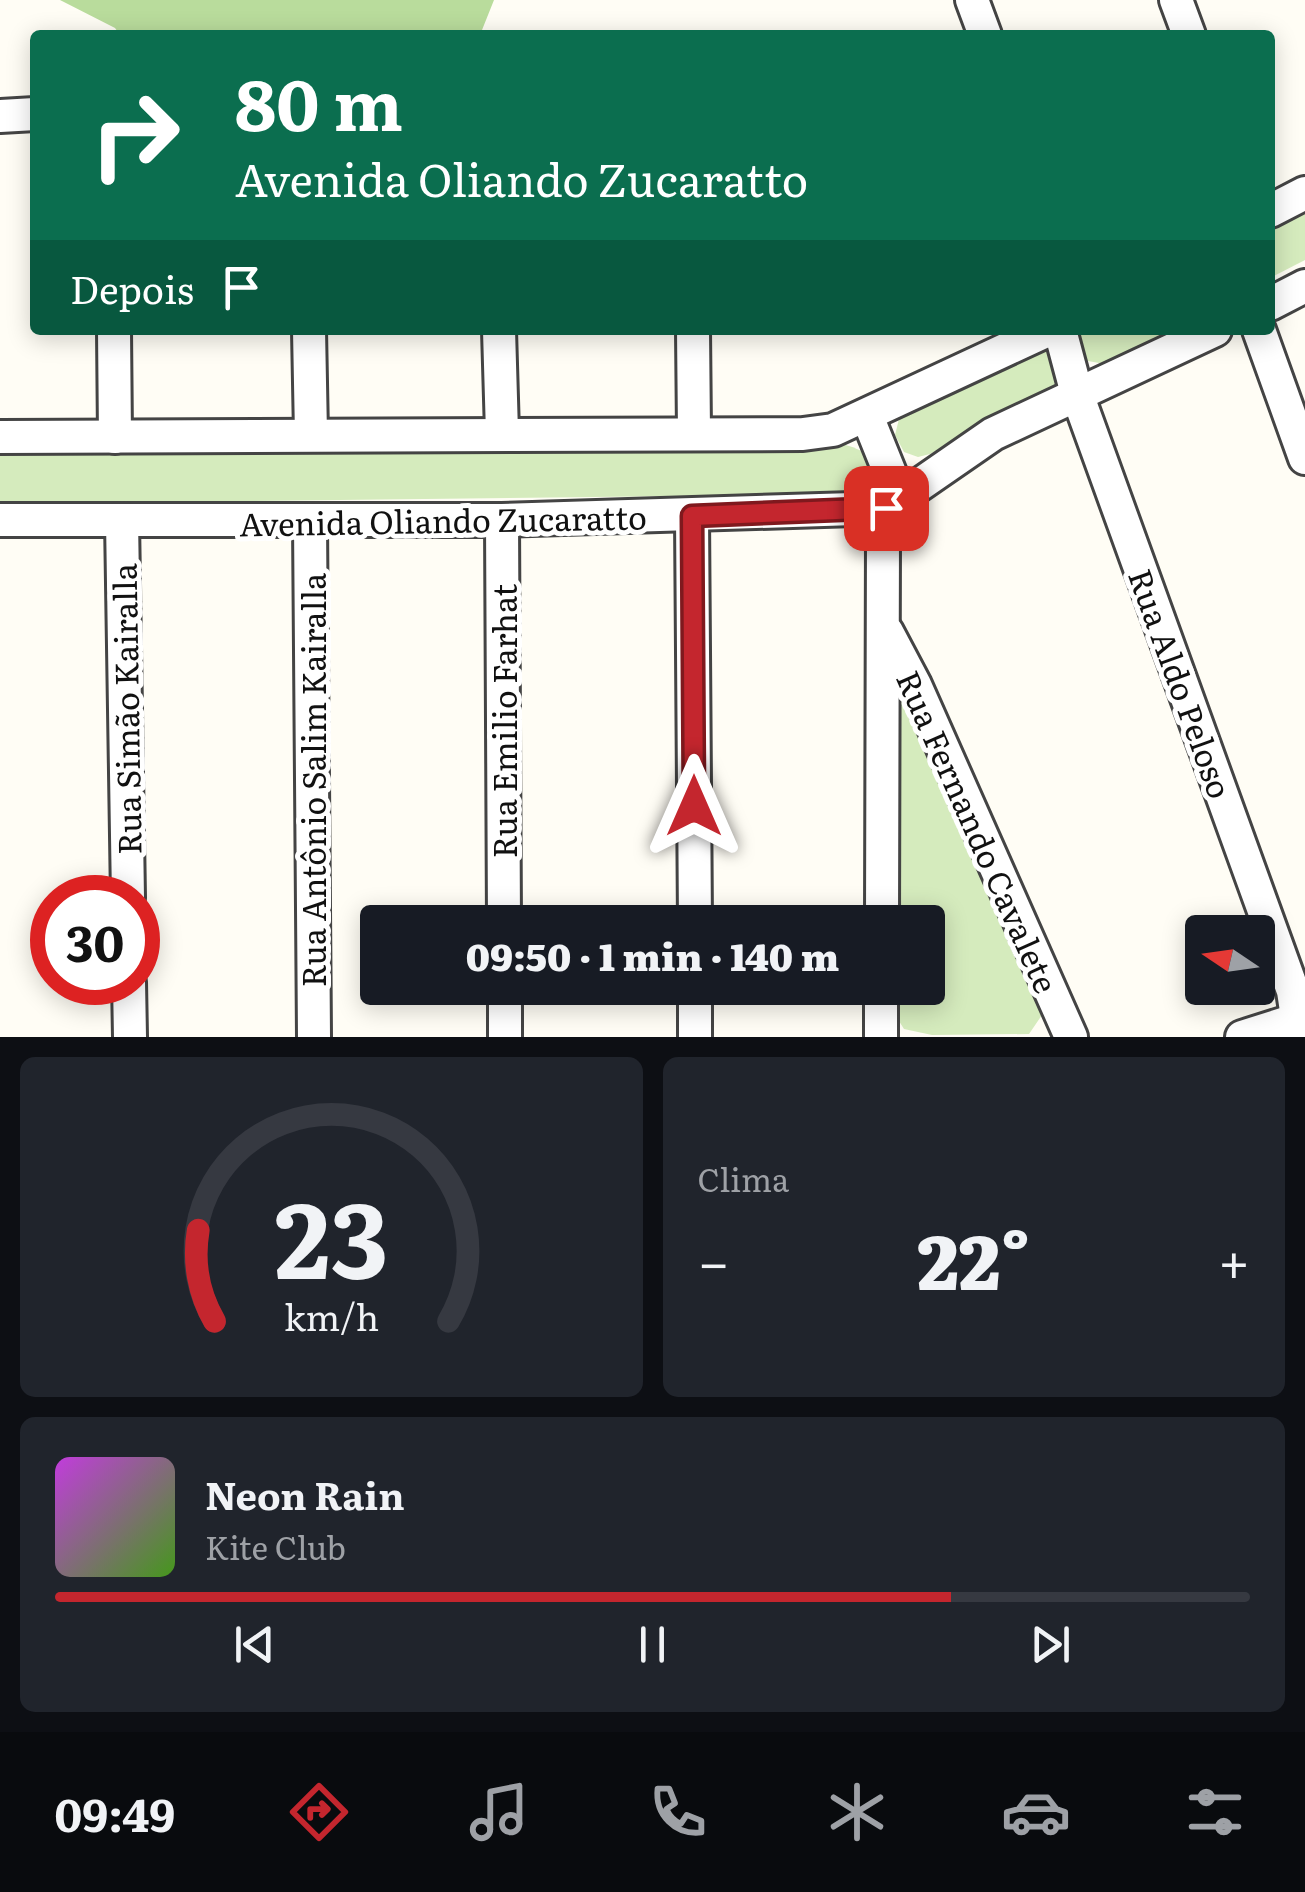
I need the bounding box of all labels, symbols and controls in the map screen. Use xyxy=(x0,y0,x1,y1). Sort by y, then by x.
text: 80 m xyxy=(235,49,403,153)
icon: right xyxy=(70,70,200,200)
text: Avenida Oliando Zucaratto xyxy=(235,144,808,211)
text: Depois xyxy=(70,259,194,316)
icon: arrive xyxy=(214,260,269,315)
pin xyxy=(844,466,929,551)
icon: arrive xyxy=(859,481,914,536)
street label: Avenida Oliando Zucaratto xyxy=(239,491,647,547)
street label: Rua Aldo Peloso xyxy=(1118,561,1246,805)
street label: Rua Simão Kairalla xyxy=(98,562,152,855)
street label: Rua Antônio Salim Kairalla xyxy=(288,572,336,987)
street label: Rua Emilio Farhat xyxy=(479,584,527,858)
street label: Rua Fernando Cavalete xyxy=(886,662,1072,1000)
position arrow xyxy=(642,754,746,858)
speed limit sign: 30 xyxy=(30,875,160,1005)
north arrow xyxy=(1185,915,1275,1005)
map controls xyxy=(1185,915,1275,1005)
text: 09:50 · 1 min · 140 m xyxy=(466,926,839,983)
text: Clima xyxy=(698,1154,789,1202)
text: 23 xyxy=(274,1157,388,1311)
text: 22° xyxy=(917,1202,1030,1313)
text: − xyxy=(698,1218,730,1300)
text: + xyxy=(1218,1218,1250,1300)
text: km/h xyxy=(284,1289,379,1342)
text: Neon Rain xyxy=(205,1465,405,1522)
text: Kite Club xyxy=(205,1522,346,1570)
icon: previous xyxy=(227,1617,282,1672)
icon: pause xyxy=(625,1617,680,1672)
icon: next xyxy=(1023,1617,1078,1672)
icon: directions xyxy=(284,1777,354,1847)
icon: music xyxy=(464,1777,534,1847)
icon: phone xyxy=(643,1777,713,1847)
icon: climate xyxy=(822,1777,892,1847)
icon: car xyxy=(1001,1777,1071,1847)
icon: filters xyxy=(1180,1777,1250,1847)
text: 09:49 xyxy=(55,1779,175,1846)

